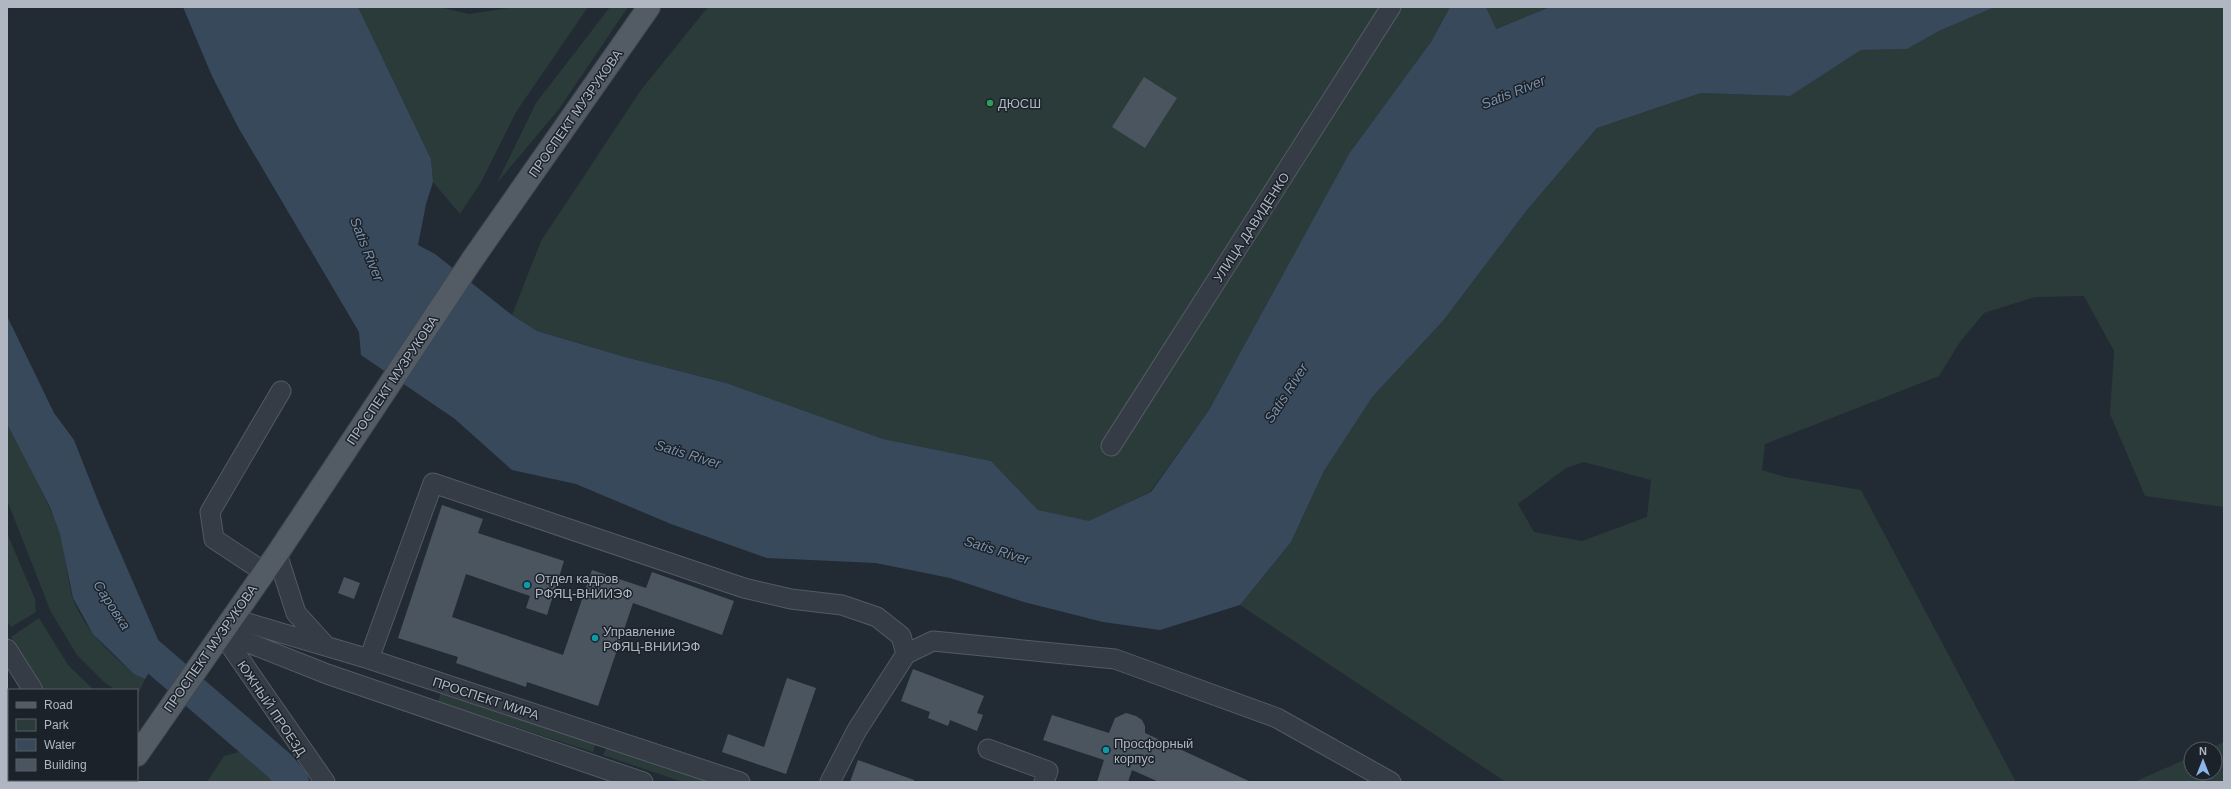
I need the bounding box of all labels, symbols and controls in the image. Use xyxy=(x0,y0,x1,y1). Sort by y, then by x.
street label: ПРОСПЕКТ МУЗРУКОВА xyxy=(526,46,625,180)
water label: Satis River xyxy=(1479,71,1549,112)
place label: ДЮСШ xyxy=(998,96,1041,111)
marker: ДЮСШ xyxy=(985,98,995,108)
street label: УЛИЦА ДАВИДЕНКО xyxy=(1210,170,1292,285)
water label: Satis River xyxy=(347,215,388,285)
street label: ПРОСПЕКТ МУЗРУКОВА xyxy=(344,313,441,448)
water label: Satis River xyxy=(1261,359,1312,426)
water label: Satis River xyxy=(653,436,724,472)
water label: Satis River xyxy=(962,532,1033,568)
place label: Отдел кадров РФЯЦ-ВНИИЭФ xyxy=(535,571,632,601)
water label: Саровка xyxy=(90,577,134,633)
marker: Отдел кадров РФЯЦ-ВНИИЭФ xyxy=(522,580,532,590)
street label: ПРОСПЕКТ МУЗРУКОВА xyxy=(161,581,260,715)
place label: Управление РФЯЦ-ВНИИЭФ xyxy=(603,624,700,654)
marker: Управление РФЯЦ-ВНИИЭФ xyxy=(590,633,600,643)
street label: ЮЖНЫЙ ПРОЕЗД xyxy=(234,658,309,759)
street label: ПРОСПЕКТ МИРА xyxy=(431,674,541,723)
legend xyxy=(8,689,138,781)
text: Road xyxy=(44,698,73,712)
text: Park xyxy=(44,718,70,732)
place label: Просфорный корпус xyxy=(1114,736,1193,766)
text: Water xyxy=(44,738,76,752)
north arrow xyxy=(2183,741,2223,781)
marker: Просфорный корпус xyxy=(1101,745,1111,755)
text: N xyxy=(2199,745,2207,757)
text: Building xyxy=(44,758,87,772)

